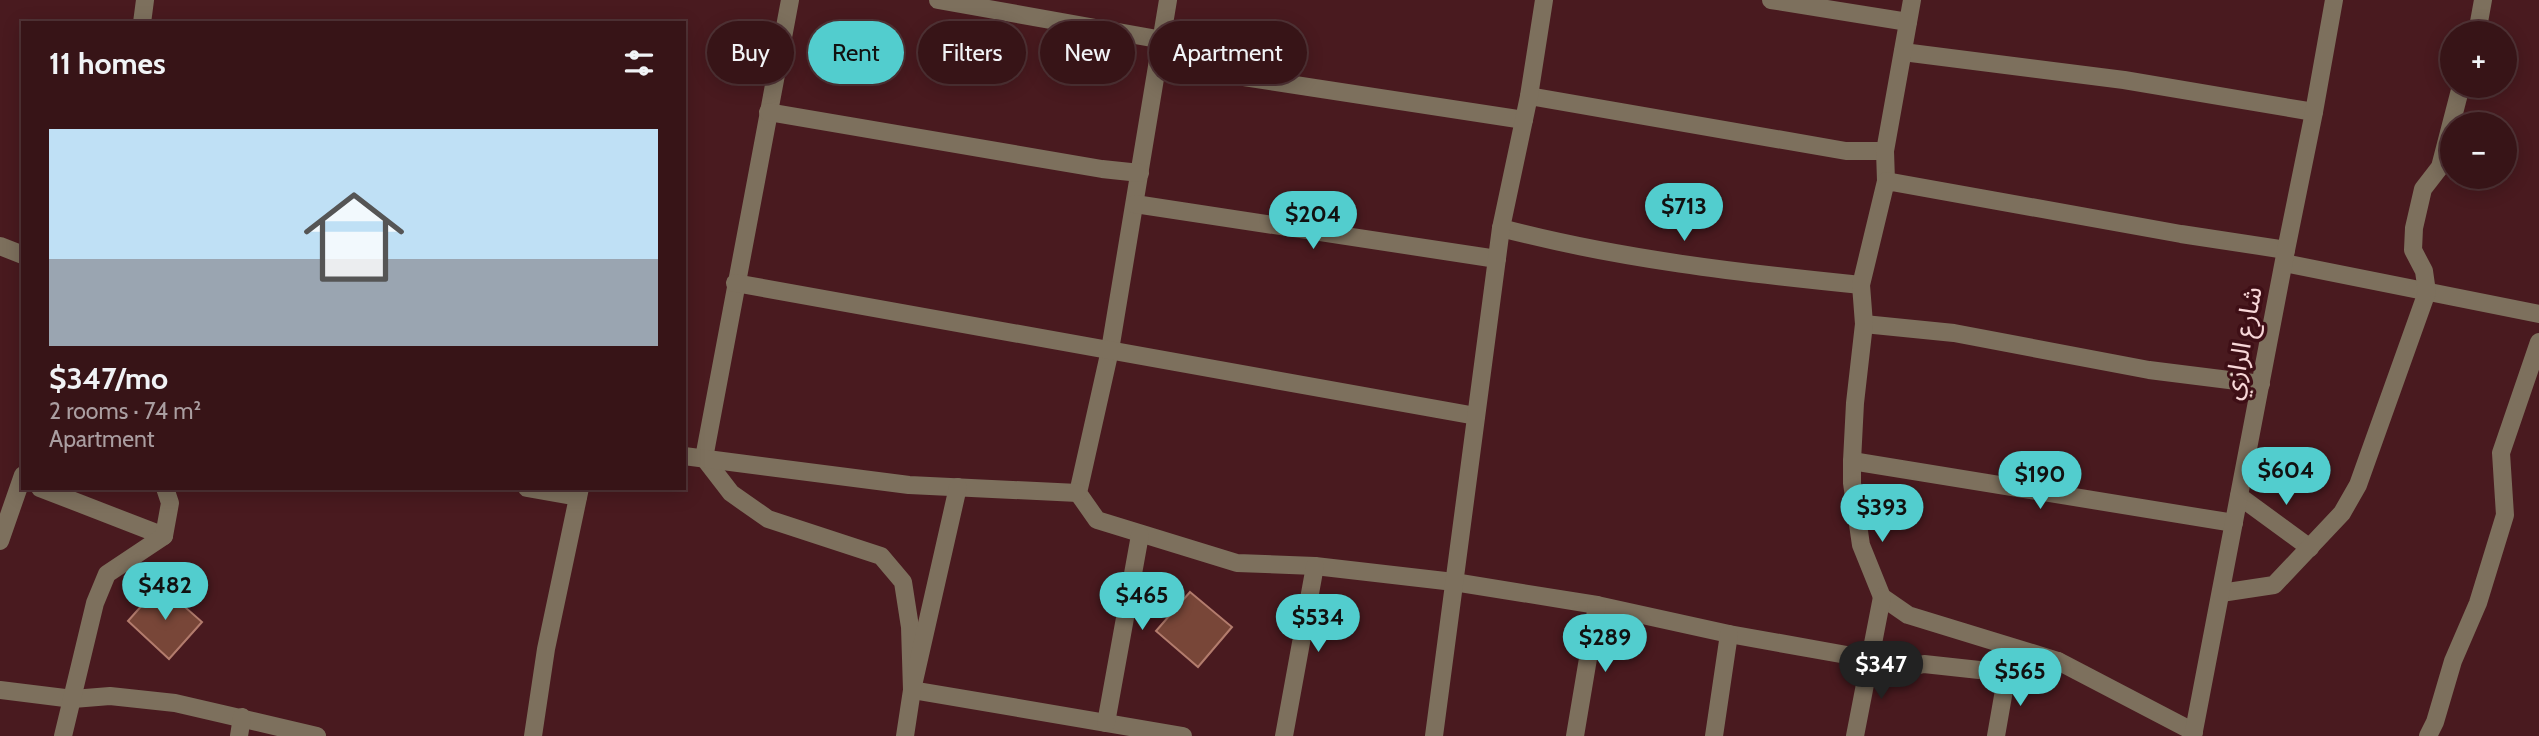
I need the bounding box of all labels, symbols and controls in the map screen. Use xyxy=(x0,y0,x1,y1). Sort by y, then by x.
chip: Buy xyxy=(707,21,794,84)
chip: Rent xyxy=(808,21,904,84)
chip: Filters xyxy=(918,21,1026,84)
chip: New xyxy=(1040,21,1135,84)
chip: Apartment xyxy=(1149,21,1307,84)
map controls xyxy=(2440,21,2517,189)
button: + xyxy=(2440,21,2517,98)
icon: filters xyxy=(620,44,658,82)
text: 11 homes xyxy=(49,45,166,82)
button: − xyxy=(2440,112,2517,189)
icon: home xyxy=(291,174,417,300)
pin: $713 xyxy=(1643,184,1725,243)
pin: $204 xyxy=(1272,191,1354,251)
text: $713 xyxy=(1661,192,1707,220)
text: $204 xyxy=(1285,200,1341,228)
street label: شارع الرازي xyxy=(2215,284,2273,403)
text: $347/mo xyxy=(49,360,168,397)
text: 2 rooms · 74 m² xyxy=(49,397,201,425)
text: Apartment xyxy=(49,425,154,453)
pin: $604 xyxy=(2245,448,2327,507)
pin: $190 xyxy=(1999,452,2081,511)
text: $604 xyxy=(2258,456,2314,484)
text: $190 xyxy=(2015,460,2066,488)
pin: $393 xyxy=(1841,484,1923,544)
text: $393 xyxy=(1856,493,1908,521)
pin: $482 xyxy=(124,562,206,622)
text: $482 xyxy=(138,571,192,599)
pin: $465 xyxy=(1101,572,1183,632)
text: $465 xyxy=(1116,581,1168,609)
pin: $534 xyxy=(1277,594,1359,654)
text: $534 xyxy=(1292,603,1344,631)
pin: $289 xyxy=(1564,614,1646,674)
text: $289 xyxy=(1579,623,1631,651)
pin: $347 xyxy=(1840,642,1922,701)
pin: $565 xyxy=(1979,648,2061,708)
text: $347 xyxy=(1855,650,1907,678)
text: $565 xyxy=(1995,657,2045,685)

